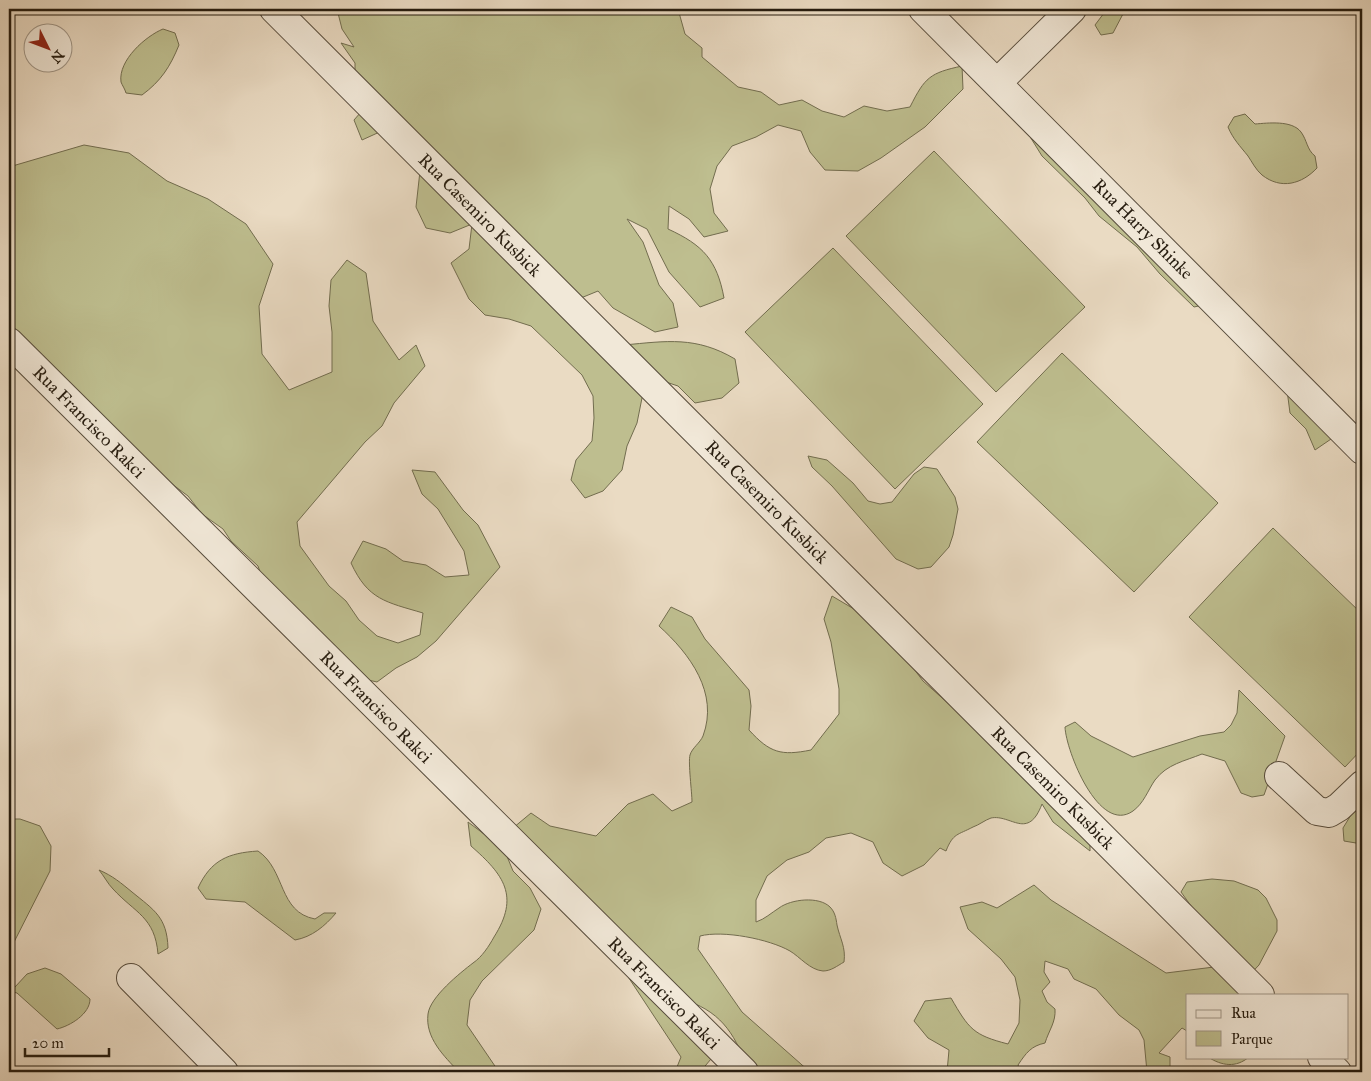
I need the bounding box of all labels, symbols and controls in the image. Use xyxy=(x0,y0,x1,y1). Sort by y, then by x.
north arrow xyxy=(22,22,72,72)
text: N xyxy=(47,46,68,67)
street label: Rua Casemiro Kusbick xyxy=(414,149,547,282)
street label: Rua Harry Shinke xyxy=(1088,174,1198,284)
street label: Rua Francisco Rakci xyxy=(28,361,150,483)
street label: Rua Casemiro Kusbick xyxy=(701,436,834,569)
street label: Rua Francisco Rakci xyxy=(315,646,437,768)
street label: Rua Casemiro Kusbick xyxy=(987,722,1120,855)
street label: Rua Francisco Rakci xyxy=(603,932,725,1054)
legend xyxy=(1186,994,1348,1058)
text: Rua xyxy=(1231,1004,1256,1022)
scale bar xyxy=(25,1026,109,1058)
text: Parque xyxy=(1231,1030,1273,1049)
text: 20 m xyxy=(32,1034,64,1052)

